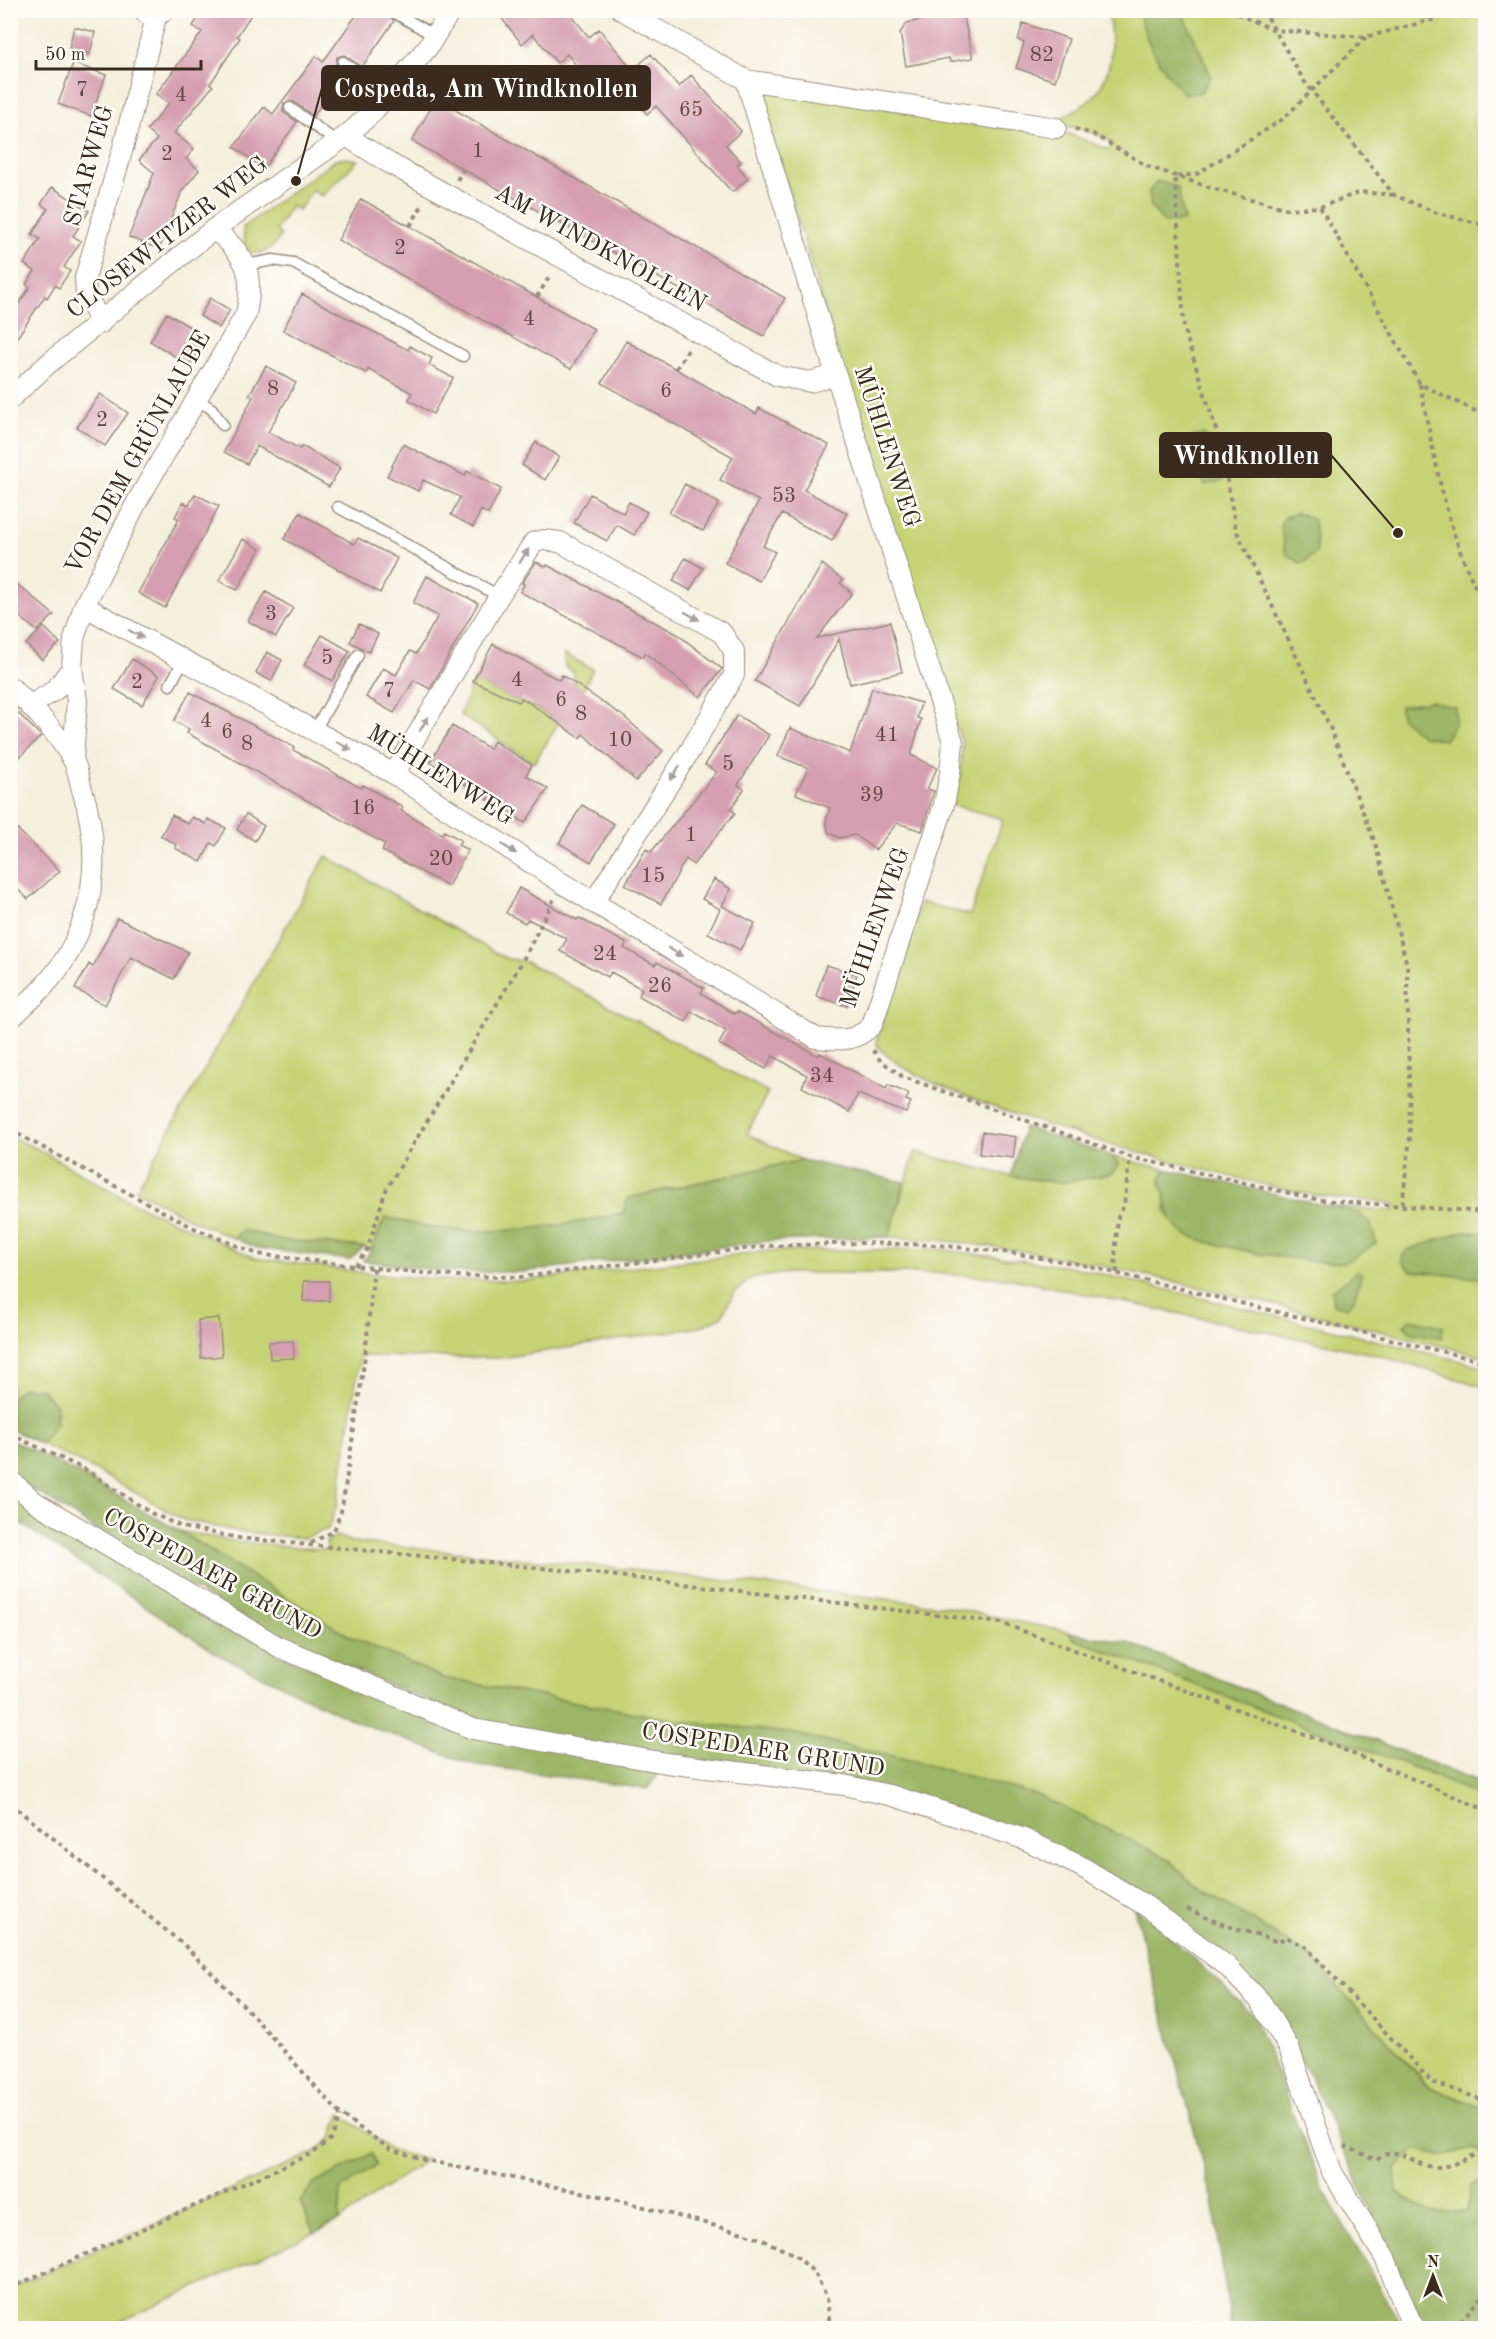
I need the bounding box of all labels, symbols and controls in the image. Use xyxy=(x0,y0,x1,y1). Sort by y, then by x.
scale bar xyxy=(36,33,201,71)
house number: 82 xyxy=(1030,45,1054,66)
text: 50 m xyxy=(45,46,85,64)
callout: Cospeda, Am Windknollen xyxy=(322,66,650,110)
text: Cospeda, Am Windknollen xyxy=(334,77,638,103)
house number: 7 xyxy=(76,80,88,101)
house number: 4 xyxy=(175,85,187,106)
house number: 65 xyxy=(679,100,703,121)
street label: STARWEG xyxy=(61,103,119,229)
house number: 1 xyxy=(472,141,484,162)
house number: 2 xyxy=(161,144,173,165)
street label: CLOSEWITZER WEG xyxy=(63,152,273,324)
street label: AM WINDKNOLLEN xyxy=(490,181,710,317)
house number: 2 xyxy=(394,238,406,259)
house number: 4 xyxy=(523,309,535,330)
street label: VOR DEM GRÜNLAUBE xyxy=(58,325,216,579)
street label: MÜHLENWEG xyxy=(849,362,927,531)
house number: 8 xyxy=(267,379,279,400)
house number: 6 xyxy=(660,381,672,402)
house number: 2 xyxy=(96,410,108,431)
callout: Windknollen xyxy=(1160,433,1331,477)
text: Windknollen xyxy=(1172,444,1320,470)
house number: 53 xyxy=(772,486,796,507)
one-way arrow xyxy=(518,548,529,564)
house number: 3 xyxy=(265,604,277,625)
one-way arrow xyxy=(684,610,700,621)
one-way arrow xyxy=(127,629,144,638)
house number: 5 xyxy=(321,648,333,669)
house number: 4 xyxy=(511,670,523,691)
house number: 2 xyxy=(131,672,143,693)
house number: 7 xyxy=(383,681,395,702)
house number: 6 xyxy=(555,690,567,711)
house number: 8 xyxy=(575,704,587,725)
house number: 4 xyxy=(200,711,212,732)
one-way arrow xyxy=(418,716,429,732)
street label: MÜHLENWEG xyxy=(362,718,520,831)
house number: 6 xyxy=(221,722,233,743)
house number: 41 xyxy=(875,725,899,746)
house number: 10 xyxy=(608,730,632,751)
house number: 8 xyxy=(241,734,253,755)
one-way arrow xyxy=(336,741,353,751)
house number: 5 xyxy=(722,754,734,775)
one-way arrow xyxy=(670,765,681,781)
house number: 39 xyxy=(860,785,884,806)
house number: 16 xyxy=(351,798,375,819)
house number: 1 xyxy=(685,825,697,846)
street label: MÜHLENWEG xyxy=(833,843,915,1011)
one-way arrow xyxy=(501,844,518,855)
house number: 20 xyxy=(429,849,453,870)
house number: 15 xyxy=(641,866,665,887)
house number: 24 xyxy=(593,944,617,965)
one-way arrow xyxy=(667,947,683,958)
house number: 26 xyxy=(648,976,672,997)
house number: 34 xyxy=(810,1066,834,1087)
street label: COSPEDAER GRUND xyxy=(99,1505,325,1645)
street label: COSPEDAER GRUND xyxy=(640,1720,886,1782)
north arrow xyxy=(1403,2246,1463,2306)
text: N xyxy=(1427,2255,1440,2271)

